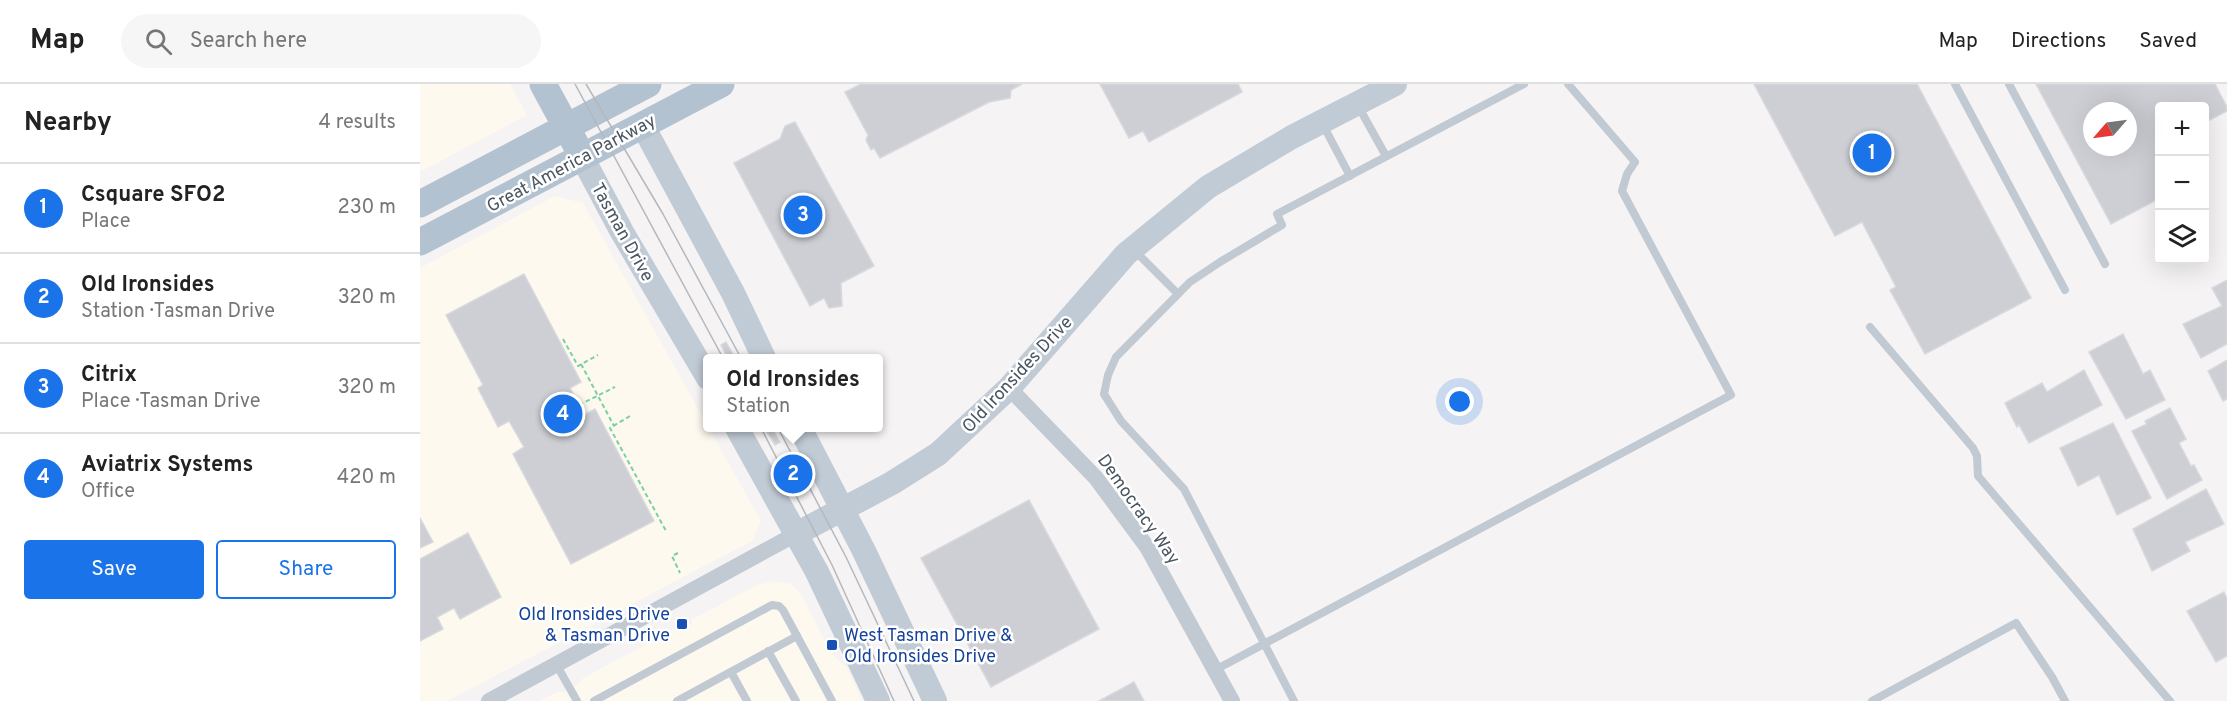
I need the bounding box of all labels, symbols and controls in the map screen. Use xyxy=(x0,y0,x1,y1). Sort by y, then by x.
search box xyxy=(121,14,541,68)
text: Map xyxy=(30,23,85,59)
icon: search xyxy=(142,25,175,58)
text: Search here xyxy=(190,28,307,55)
text: Map xyxy=(1938,28,1978,55)
text: Directions xyxy=(2011,28,2106,55)
text: Saved xyxy=(2139,28,2197,55)
north arrow xyxy=(2083,102,2137,156)
map controls xyxy=(2155,102,2209,264)
button: + xyxy=(2155,102,2209,156)
text: Nearby xyxy=(24,107,112,140)
text: 4 results xyxy=(319,110,396,136)
street label: Great America Parkway xyxy=(483,110,660,219)
pin: 1 xyxy=(1852,130,1892,176)
button: − xyxy=(2155,156,2209,210)
street label: Tasman Drive xyxy=(585,179,658,286)
text: Csquare SFO2 xyxy=(81,182,225,209)
pin: 3 xyxy=(784,192,823,238)
text: 1 xyxy=(40,195,48,221)
text: 230 m xyxy=(337,195,396,221)
text: Place xyxy=(81,209,131,235)
button: layers xyxy=(2155,210,2209,264)
text: Old Ironsides xyxy=(81,272,214,299)
text: 2 xyxy=(37,285,50,311)
text: 320 m xyxy=(338,285,396,311)
text: Station · Tasman Drive xyxy=(81,299,275,325)
street label: Old Ironsides Drive xyxy=(958,312,1078,438)
popup xyxy=(703,354,883,432)
text: Citrix xyxy=(81,362,137,389)
text: Old Ironsides xyxy=(726,367,860,394)
text: 3 xyxy=(38,375,50,401)
text: 320 m xyxy=(338,375,396,401)
your location xyxy=(1445,387,1474,416)
text: Place · Tasman Drive xyxy=(81,389,261,415)
pin: 4 xyxy=(544,392,582,436)
text: Station xyxy=(726,394,790,420)
street label: Democracy Way xyxy=(1091,450,1184,569)
text: Aviatrix Systems xyxy=(81,452,253,479)
pin: 2 xyxy=(774,452,812,496)
text: 4 xyxy=(37,465,50,491)
text: 420 m xyxy=(337,465,396,491)
text: Office xyxy=(81,479,135,505)
button: Save xyxy=(24,540,204,599)
button: Share xyxy=(216,540,396,599)
place label: Old Ironsides Drive & Tasman Drive xyxy=(518,604,670,648)
marker: Old Ironsides Drive & Tasman Drive xyxy=(675,617,689,631)
place label: West Tasman Drive & Old Ironsides Drive xyxy=(844,625,1013,669)
marker: West Tasman Drive & Old Ironsides Drive xyxy=(825,638,839,652)

